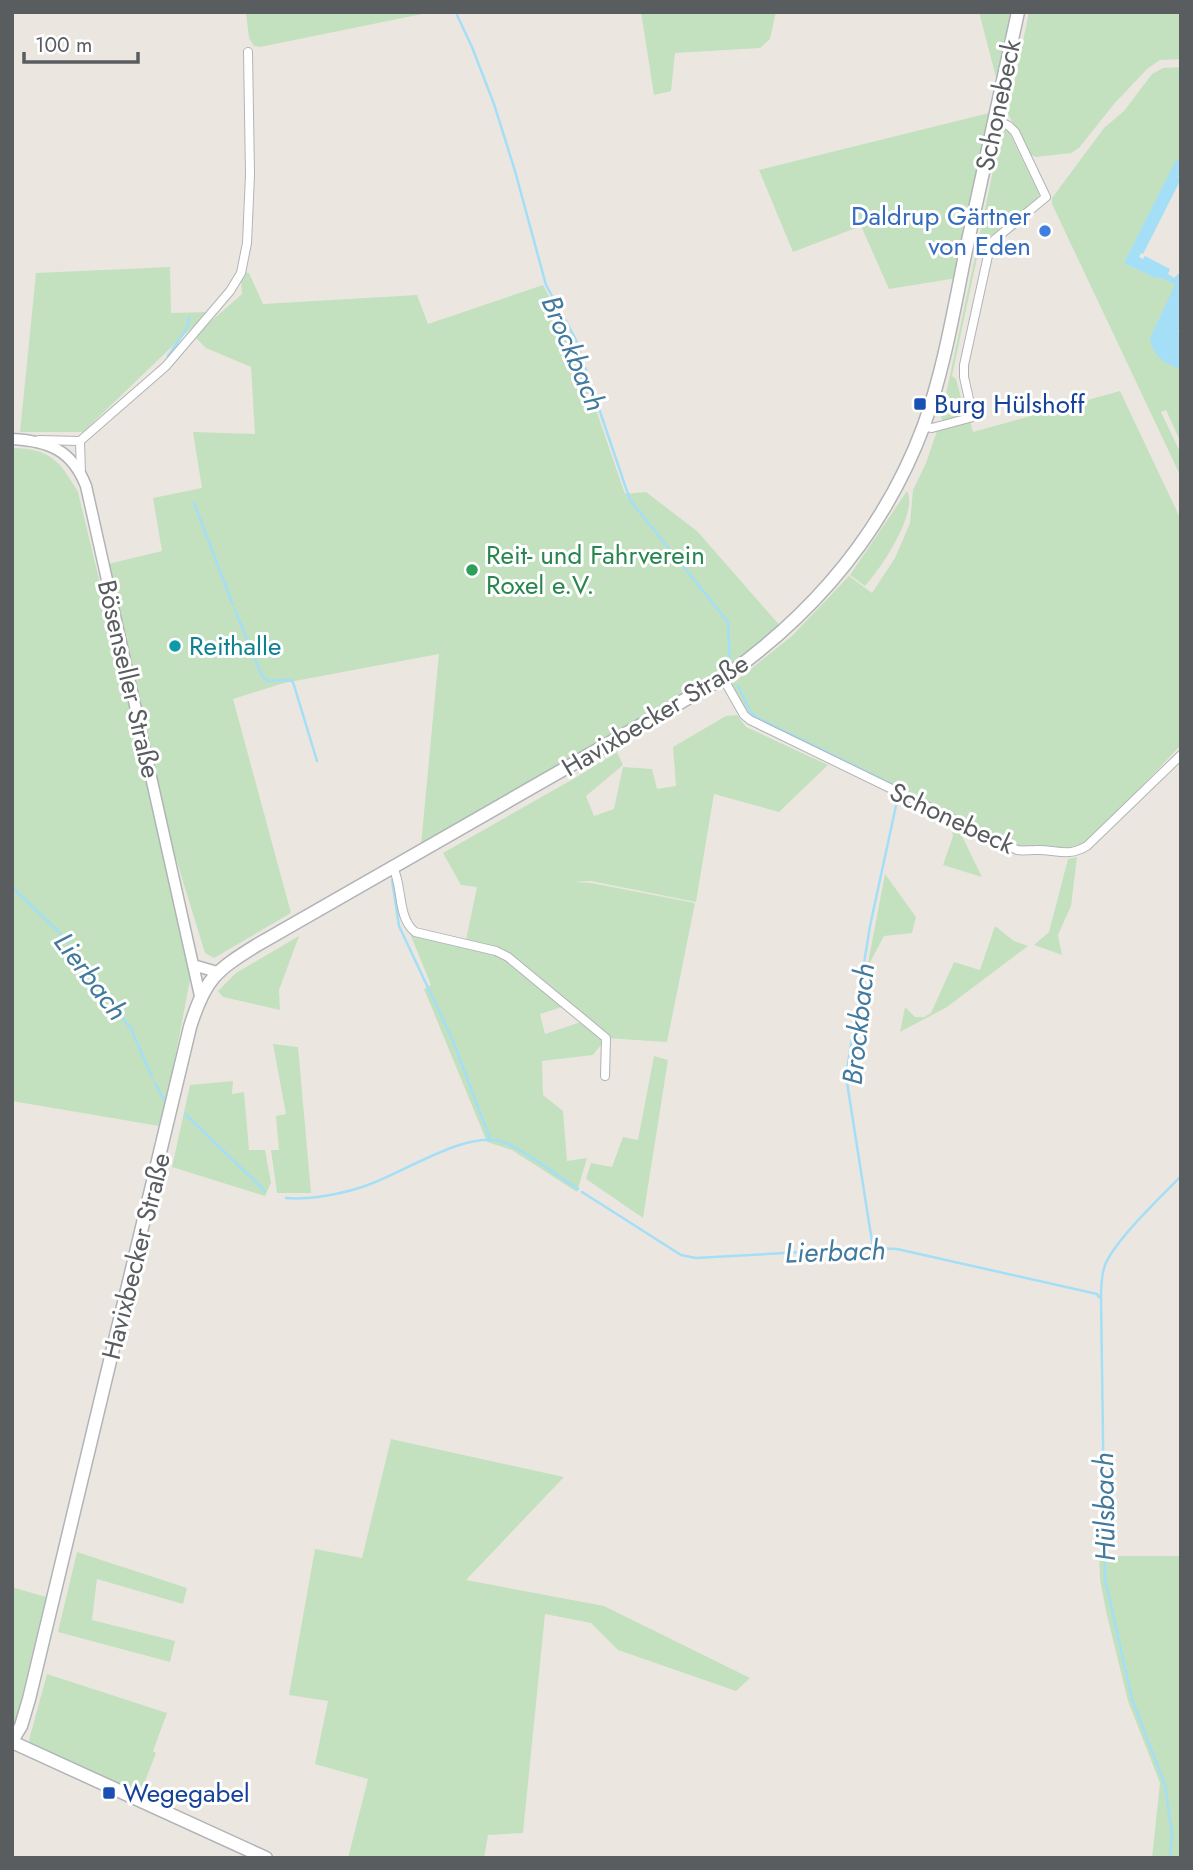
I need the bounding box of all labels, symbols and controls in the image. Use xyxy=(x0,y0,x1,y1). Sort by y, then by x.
scale bar xyxy=(24,21,138,65)
text: 100 m xyxy=(35,30,92,60)
street label: Schonebeck xyxy=(966,35,1031,174)
place label: Daldrup Gärtner von Eden xyxy=(851,197,1031,265)
marker: Daldrup Gärtner von Eden xyxy=(1037,223,1053,239)
water label: Brockbach xyxy=(531,289,616,417)
place label: Burg Hülshoff xyxy=(934,385,1085,423)
marker: Burg Hülshoff xyxy=(912,396,928,412)
place label: Reit- und Fahrverein Roxel e.V. xyxy=(486,536,705,604)
marker: Reit- und Fahrverein Roxel e.V. xyxy=(464,562,480,578)
street label: Bösenseller Straße xyxy=(88,576,170,782)
place label: Reithalle xyxy=(189,627,281,665)
marker: Reithalle xyxy=(167,638,183,654)
street label: Havixbecker Straße xyxy=(554,644,756,786)
street label: Schonebeck xyxy=(883,773,1021,864)
water label: Lierbach xyxy=(44,924,137,1029)
water label: Brockbach xyxy=(832,961,885,1087)
street label: Havixbecker Straße xyxy=(92,1149,180,1363)
water label: Lierbach xyxy=(784,1229,886,1274)
water label: Hülsbach xyxy=(1083,1452,1126,1562)
place label: Wegegabel xyxy=(123,1774,250,1812)
marker: Wegegabel xyxy=(101,1785,117,1801)

